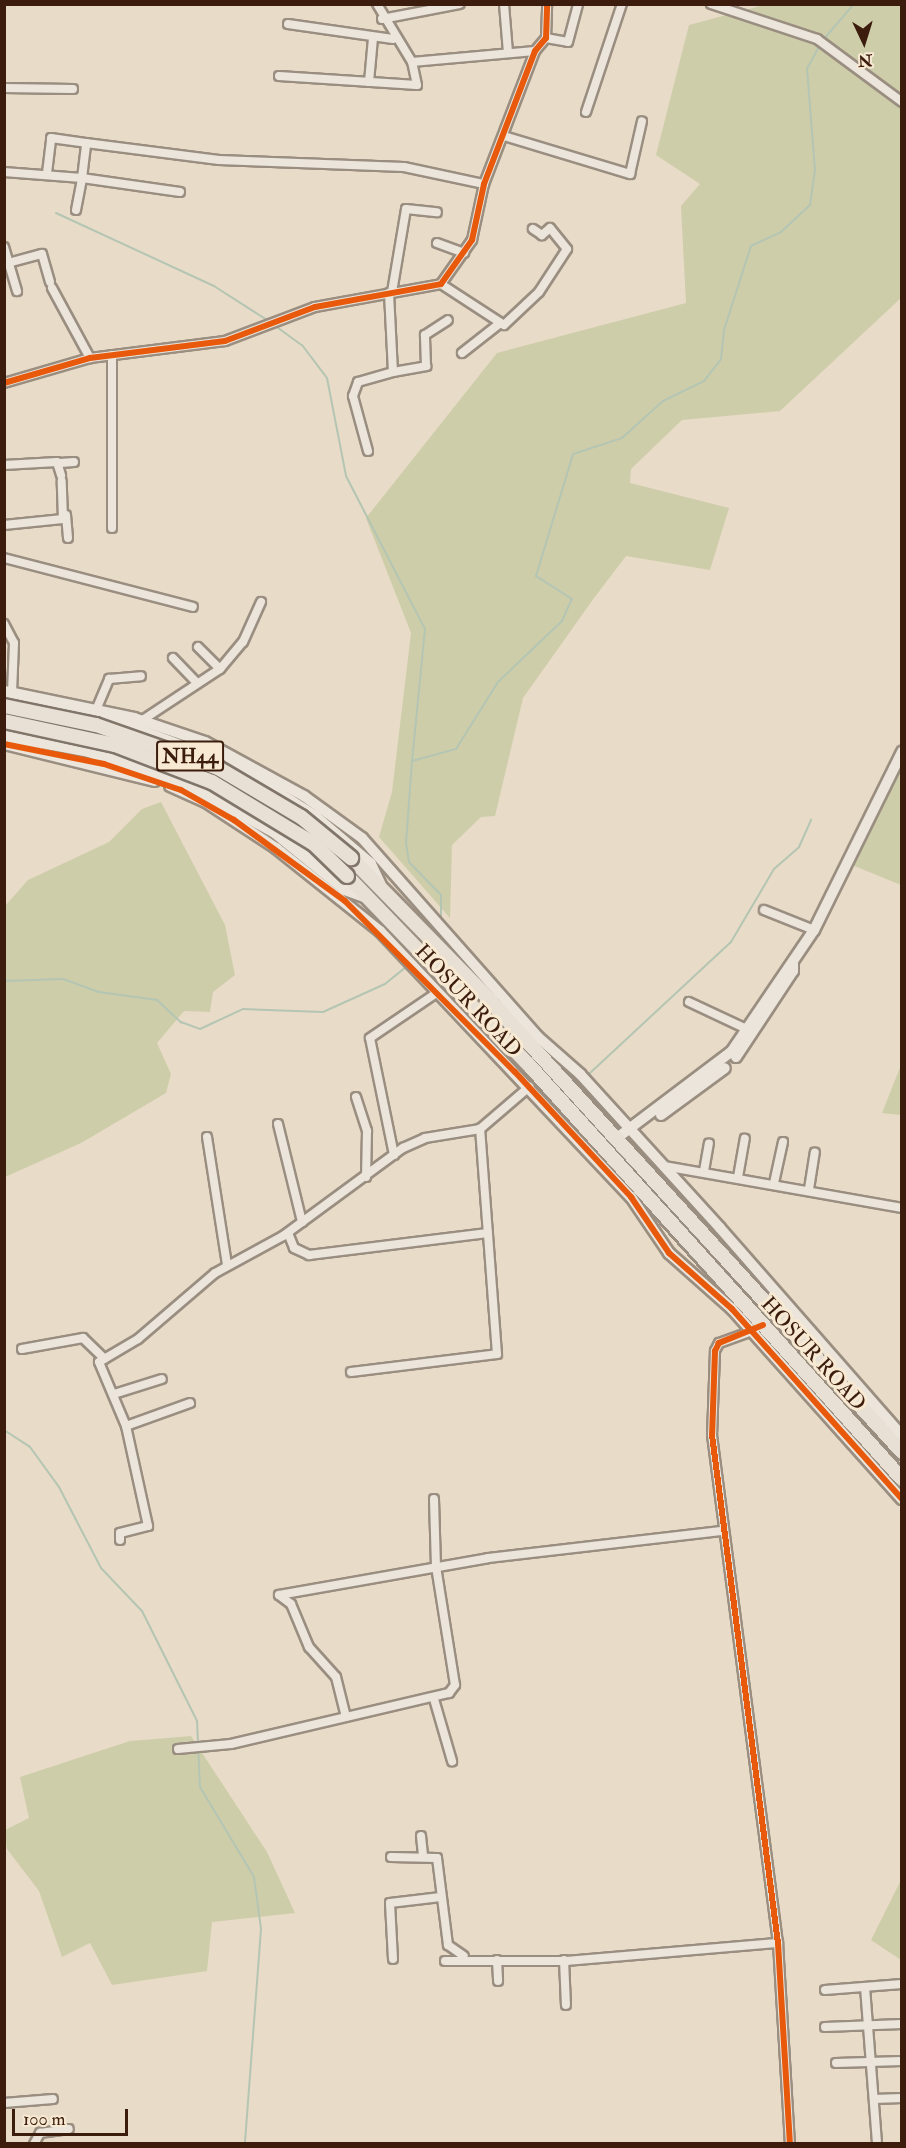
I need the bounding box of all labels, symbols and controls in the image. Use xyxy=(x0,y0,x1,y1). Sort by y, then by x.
north arrow xyxy=(834,12,894,72)
text: N xyxy=(857,49,873,70)
road number: NH44 xyxy=(156,739,225,773)
street label: HOSUR ROAD xyxy=(409,939,527,1063)
street label: HOSUR ROAD xyxy=(755,1292,871,1416)
scale bar xyxy=(15,2097,130,2135)
text: 100 m xyxy=(23,2108,66,2131)

